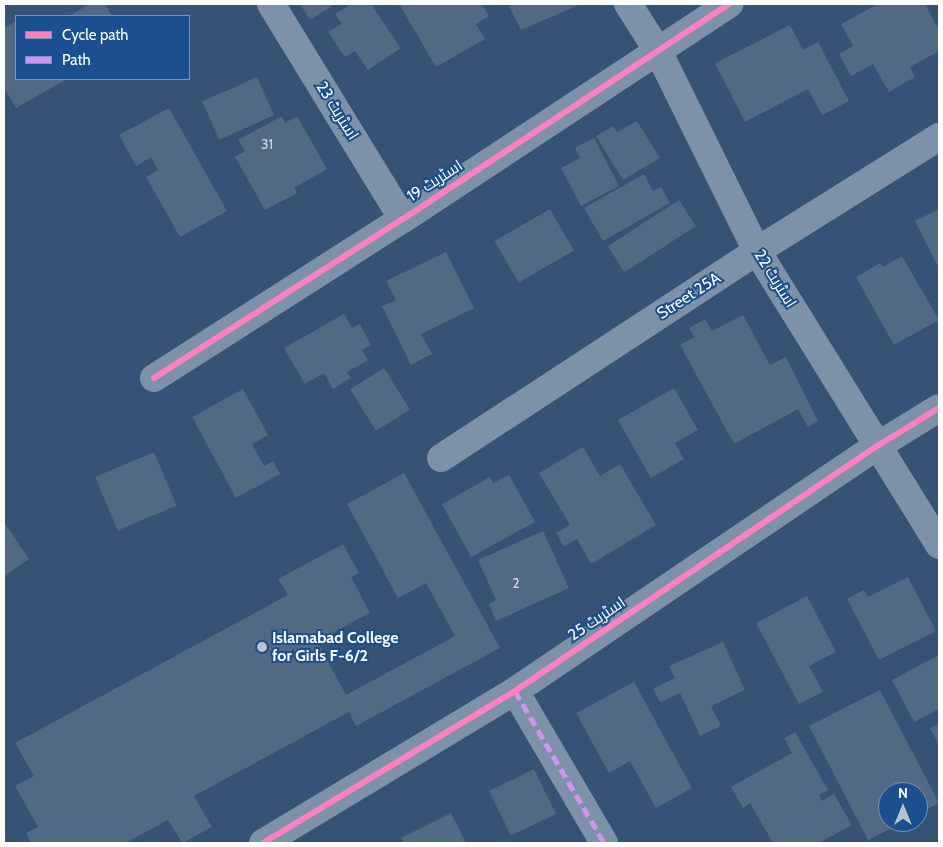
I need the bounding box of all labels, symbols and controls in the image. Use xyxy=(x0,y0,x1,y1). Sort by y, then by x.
legend xyxy=(15,15,190,80)
text: Cycle path xyxy=(62,26,128,44)
text: Path xyxy=(62,51,91,69)
street label: اسٹریٹ 23 xyxy=(312,78,362,144)
house number: 31 xyxy=(261,136,273,152)
street label: اسٹریٹ 19 xyxy=(404,156,466,206)
street label: اسٹریٹ 22 xyxy=(750,246,800,312)
street label: Street 25A xyxy=(654,268,724,324)
house number: 2 xyxy=(512,575,520,591)
street label: اسٹریٹ 25 xyxy=(565,593,629,645)
place label: Islamabad College for Girls F-6/2 xyxy=(272,628,398,666)
marker: Islamabad College for Girls F-6/2 xyxy=(256,641,268,653)
north arrow xyxy=(878,782,928,832)
text: N xyxy=(898,784,908,802)

